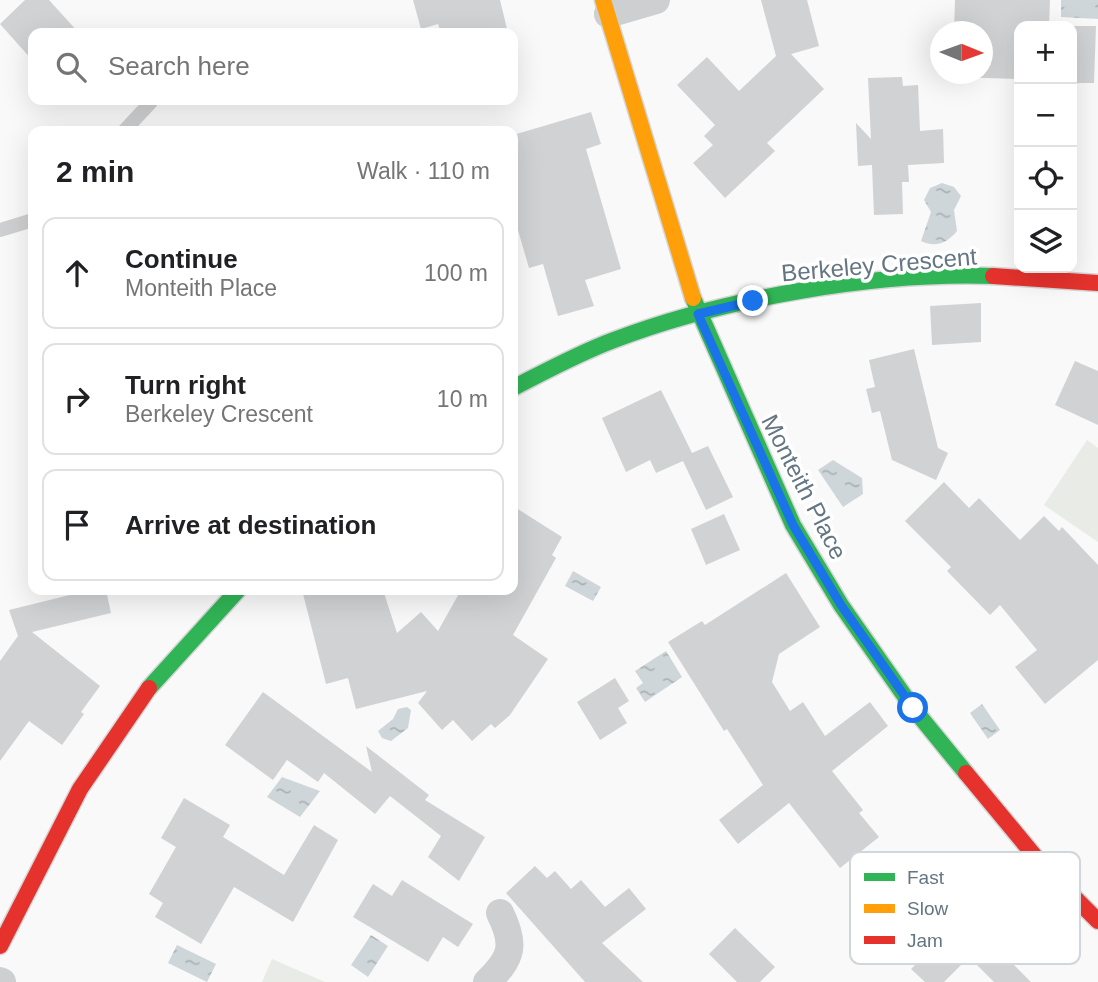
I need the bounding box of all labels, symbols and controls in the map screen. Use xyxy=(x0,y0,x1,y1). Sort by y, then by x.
north arrow xyxy=(930,21,993,84)
map controls xyxy=(1014,21,1077,273)
button: + xyxy=(1014,21,1077,84)
search box xyxy=(28,28,518,105)
icon: search xyxy=(52,48,90,86)
text: Search here xyxy=(108,51,250,81)
button: − xyxy=(1014,84,1077,147)
button: locate xyxy=(1014,147,1077,210)
text: 2 min xyxy=(56,155,134,188)
text: Walk · 110 m xyxy=(357,158,490,184)
button: layers xyxy=(1014,210,1077,273)
street label: Berkeley Crescent xyxy=(780,242,978,286)
text: Continue xyxy=(125,244,238,274)
icon: ahead xyxy=(58,254,96,292)
text: 100 m xyxy=(424,260,488,286)
text: Monteith Place xyxy=(125,275,277,301)
route end xyxy=(737,285,768,316)
text: Turn right xyxy=(125,370,246,400)
icon: right xyxy=(58,380,96,418)
text: 10 m xyxy=(437,386,488,412)
text: Berkeley Crescent xyxy=(125,401,313,427)
street label: Monteith Place xyxy=(756,410,853,564)
icon: arrive xyxy=(58,506,96,544)
text: Arrive at destination xyxy=(125,510,376,540)
route start xyxy=(897,692,928,723)
legend xyxy=(850,852,1080,964)
text: Fast xyxy=(907,867,945,888)
text: Slow xyxy=(907,898,948,919)
text: Jam xyxy=(907,930,943,951)

